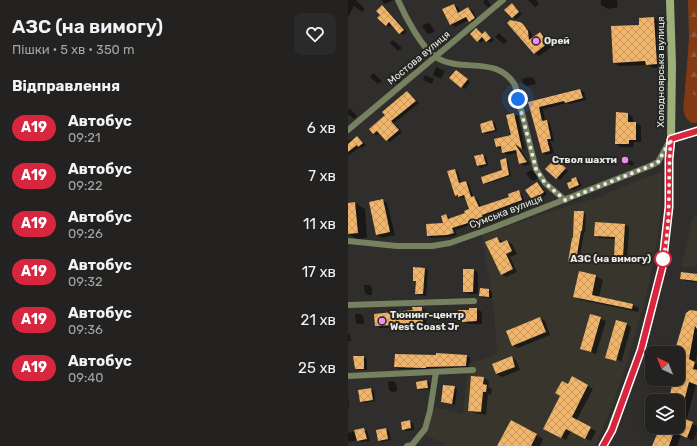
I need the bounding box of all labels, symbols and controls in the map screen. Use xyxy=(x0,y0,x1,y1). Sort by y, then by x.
button: heart xyxy=(294,13,336,55)
text: АЗС (на вимогу) xyxy=(12,15,163,38)
street label: Холодноярська вулиця xyxy=(655,17,667,127)
street label: Мостова вулиця xyxy=(385,28,453,88)
place label: Орей xyxy=(544,35,570,47)
marker: Орей xyxy=(531,36,541,46)
text: Пішки · 5 хв · 350 m xyxy=(12,42,135,57)
text: Відправлення xyxy=(12,77,120,95)
your location xyxy=(508,89,528,109)
text: Автобус xyxy=(68,112,132,130)
text: А19 xyxy=(21,119,47,136)
text: 6 хв xyxy=(307,119,336,137)
text: 09:21 xyxy=(68,130,101,145)
place label: Ствол шахти xyxy=(552,154,617,166)
marker: Ствол шахти xyxy=(620,155,630,165)
text: Автобус xyxy=(68,160,132,178)
text: А19 xyxy=(21,167,47,184)
text: 7 хв xyxy=(308,167,336,185)
text: 09:22 xyxy=(68,178,103,193)
street label: Сумська вулиця xyxy=(468,193,544,231)
text: Автобус xyxy=(68,208,132,226)
text: А19 xyxy=(21,215,47,232)
text: 11 хв xyxy=(303,215,336,233)
text: 09:26 xyxy=(68,226,103,241)
marker: АЗС (на вимогу) xyxy=(654,250,672,268)
place label: АЗС (на вимогу) xyxy=(570,253,651,265)
text: Автобус xyxy=(68,256,132,274)
text: А19 xyxy=(21,263,47,280)
text: 17 хв xyxy=(302,263,336,281)
text: 09:32 xyxy=(68,274,103,289)
text: Автобус xyxy=(68,304,132,322)
place label: Тюнинг-центр West Coast Jr xyxy=(390,309,464,333)
text: А19 xyxy=(21,311,47,328)
text: 21 хв xyxy=(301,311,336,329)
marker: Тюнинг-центр West Coast Jr xyxy=(377,316,387,326)
text: 09:36 xyxy=(68,322,103,337)
north arrow xyxy=(645,346,685,386)
map controls xyxy=(645,346,685,434)
text: Автобус xyxy=(68,352,132,370)
text: А19 xyxy=(21,359,47,376)
text: 25 хв xyxy=(298,359,336,377)
text: 09:40 xyxy=(68,370,104,385)
button: layers xyxy=(645,394,685,434)

